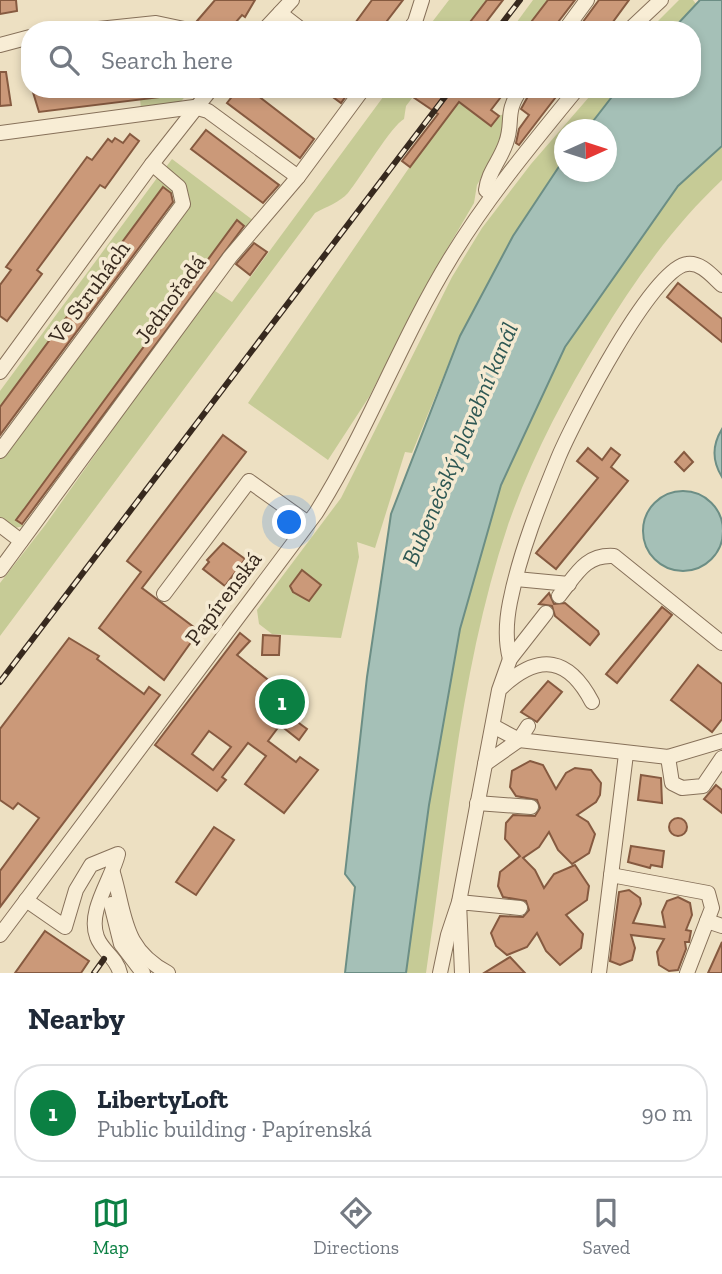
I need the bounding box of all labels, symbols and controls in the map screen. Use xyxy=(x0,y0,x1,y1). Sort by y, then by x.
search box xyxy=(21,21,701,98)
icon: search xyxy=(45,41,83,79)
text: Search here xyxy=(101,44,233,76)
north arrow xyxy=(554,119,617,182)
street label: Ve Struhách xyxy=(42,235,136,350)
street label: Jednořadá xyxy=(128,249,212,349)
water label: Bubenečský plavební kanál xyxy=(395,318,524,570)
your location xyxy=(272,505,306,539)
street label: Papírenská xyxy=(179,546,267,650)
pin: 1 xyxy=(259,676,305,728)
text: Nearby xyxy=(28,1001,125,1037)
text: LibertyLoft xyxy=(97,1083,228,1115)
text: 1 xyxy=(48,1099,58,1127)
text: 90 m xyxy=(641,1099,692,1127)
text: Public building · Papírenská xyxy=(97,1115,372,1143)
tab: Map xyxy=(92,1194,130,1259)
tab: Directions xyxy=(313,1194,399,1259)
tab: Saved xyxy=(583,1194,630,1259)

